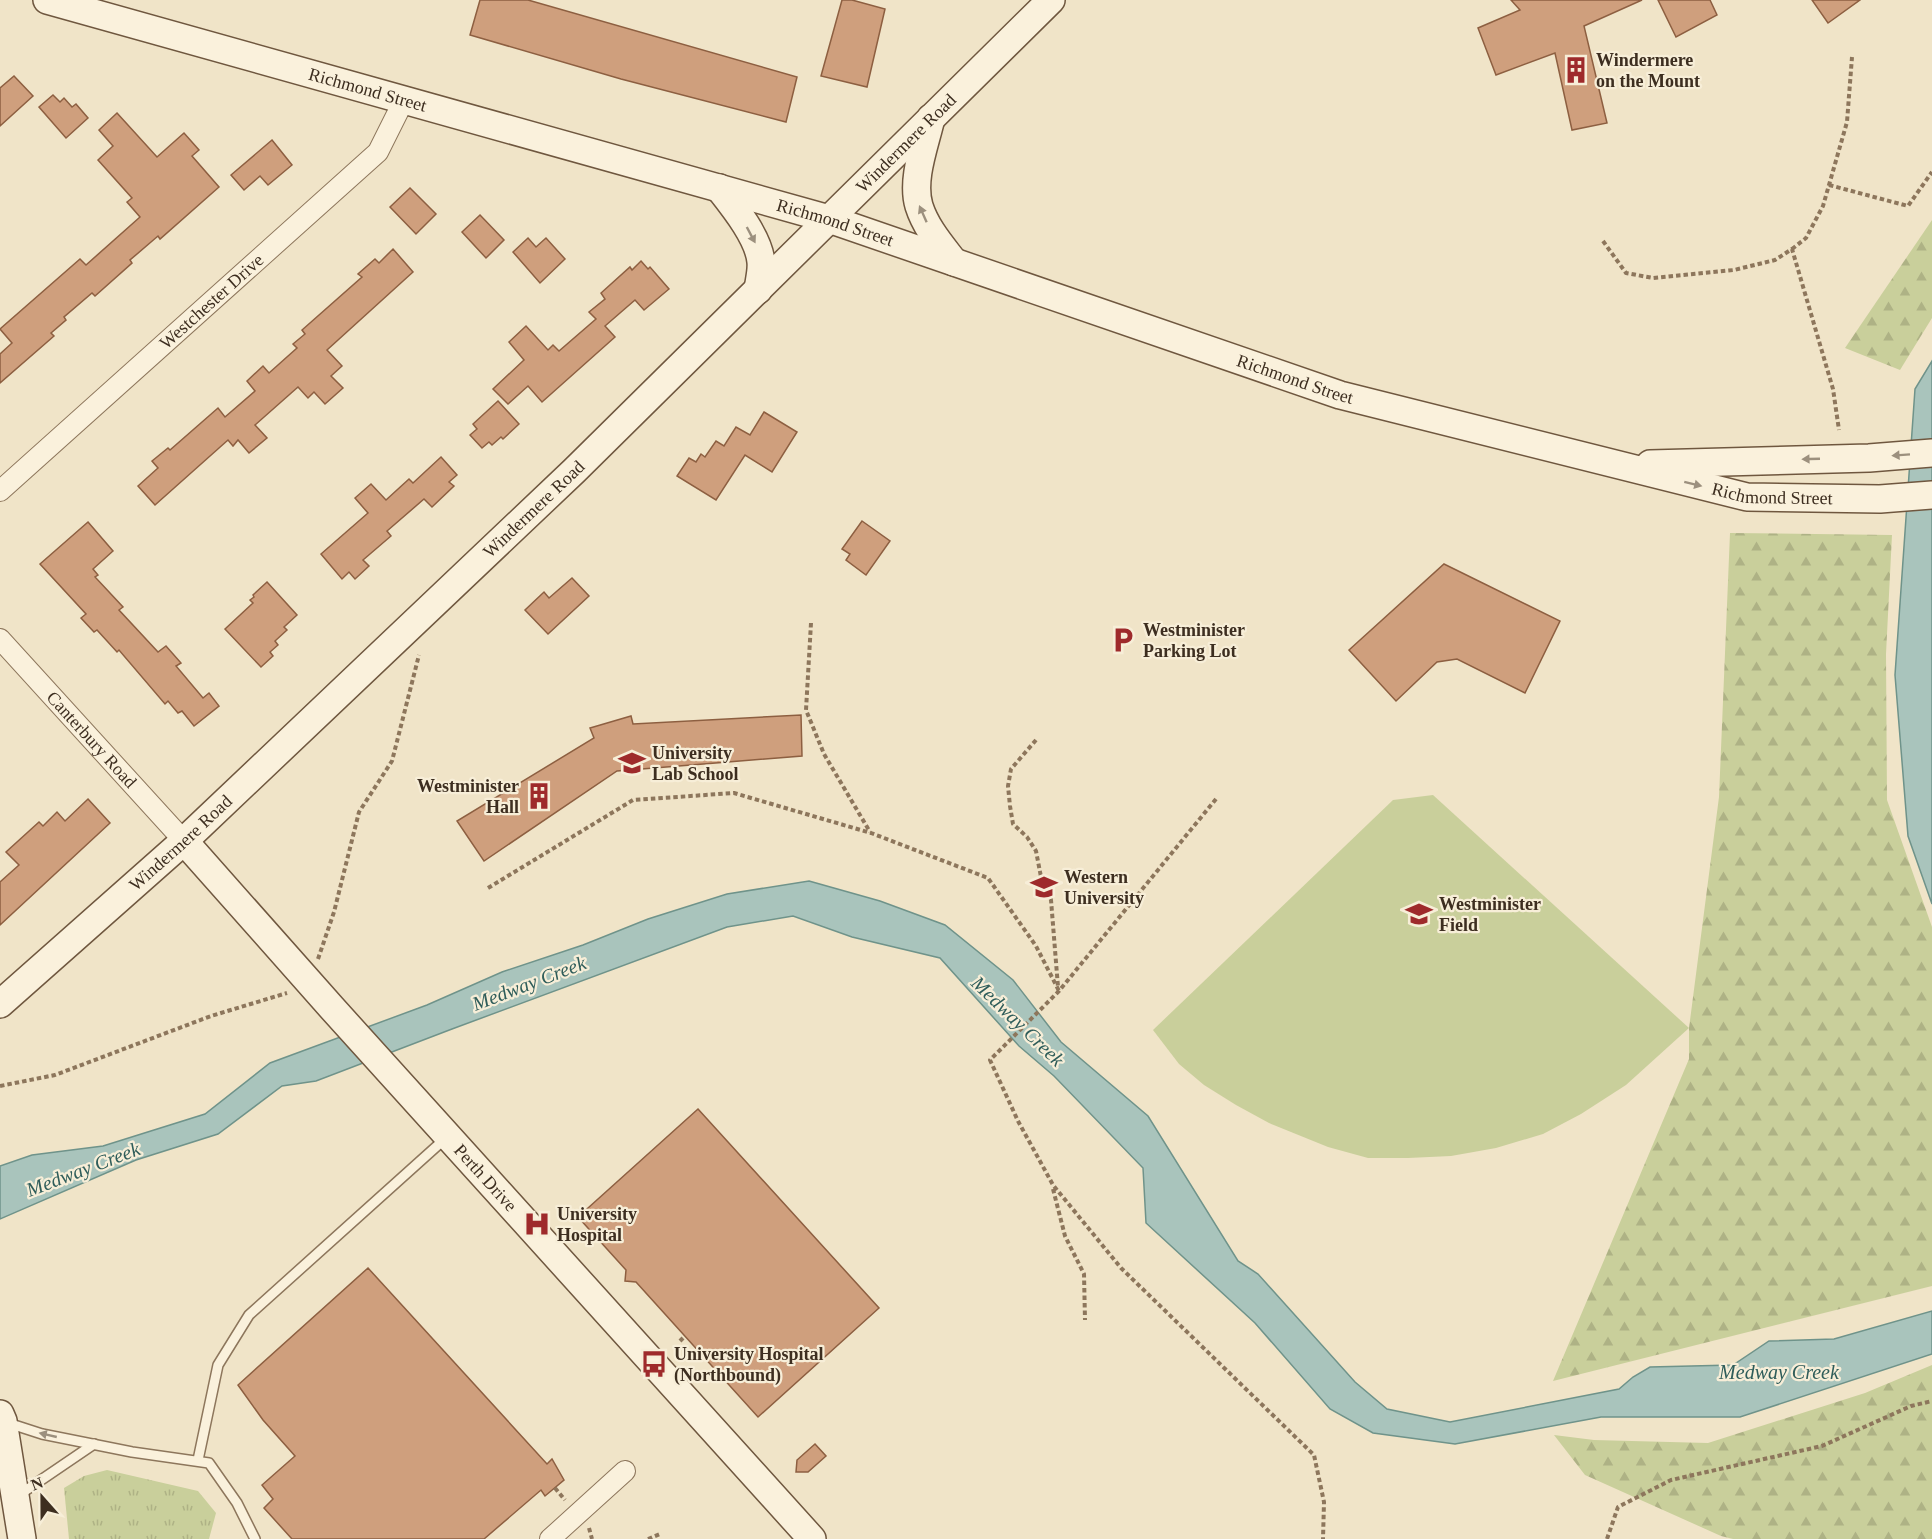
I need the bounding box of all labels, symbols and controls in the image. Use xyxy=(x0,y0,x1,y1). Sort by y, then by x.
place label: Windermere on the Mount xyxy=(1596,50,1700,91)
building icon: Windermere on the Mount xyxy=(1561,55,1591,85)
street label: Richmond Street xyxy=(306,64,429,116)
street label: Windermere Road xyxy=(852,90,960,197)
street label: Richmond Street xyxy=(774,195,896,251)
one-way arrow xyxy=(918,204,928,222)
one-way arrow xyxy=(746,227,756,244)
street label: Westchester Drive xyxy=(156,250,267,353)
street label: Richmond Street xyxy=(1234,350,1355,408)
one-way arrow xyxy=(1891,451,1910,460)
one-way arrow xyxy=(1801,454,1820,464)
street label: Windermere Road xyxy=(479,456,589,562)
one-way arrow xyxy=(1683,479,1702,489)
street label: Richmond Street xyxy=(1710,479,1833,508)
place label: Westminister Parking Lot xyxy=(1143,620,1245,661)
parking icon: Westminister Parking Lot xyxy=(1108,625,1138,655)
street label: Canterbury Road xyxy=(43,687,141,792)
place label: University Lab School xyxy=(652,743,739,784)
school or university icon: University Lab School xyxy=(617,748,647,778)
place label: Westminister Hall xyxy=(417,776,519,817)
building icon: Westminister Hall xyxy=(524,781,554,811)
street label: Windermere Road xyxy=(125,791,236,895)
place label: Western University xyxy=(1064,867,1144,908)
school or university icon: Western University xyxy=(1029,872,1059,902)
place label: Westminister Field xyxy=(1439,894,1541,935)
school or university icon: Westminister Field xyxy=(1404,899,1434,929)
water label: Medway Creek xyxy=(468,951,590,1016)
water label: Medway Creek xyxy=(966,971,1070,1072)
water label: Medway Creek xyxy=(22,1137,144,1202)
street label: Perth Drive xyxy=(450,1140,521,1215)
place label: University Hospital xyxy=(557,1204,637,1245)
hospital icon: University Hospital xyxy=(522,1209,552,1239)
place label: University Hospital (Northbound) xyxy=(674,1344,824,1386)
bus stop icon: University Hospital (Northbound) xyxy=(639,1349,669,1379)
water label: Medway Creek xyxy=(1718,1361,1840,1384)
one-way arrow xyxy=(39,1429,57,1439)
north arrow xyxy=(12,1467,72,1527)
text: N xyxy=(28,1473,46,1493)

